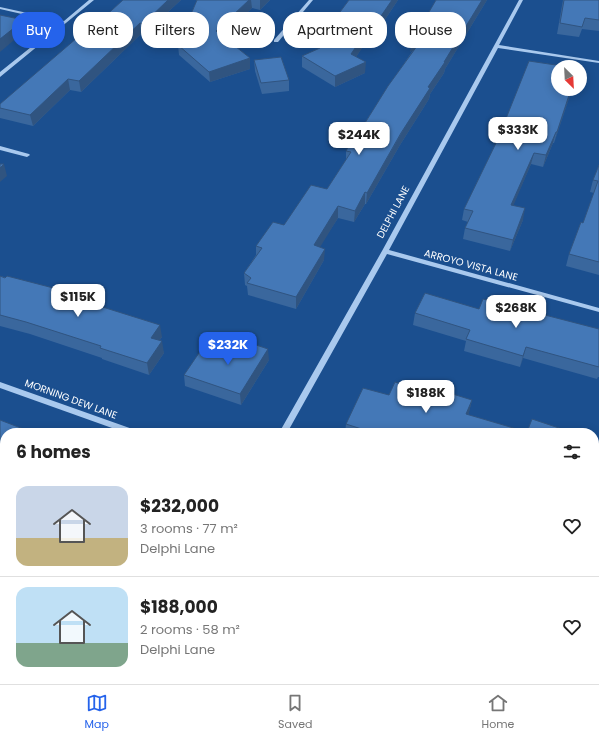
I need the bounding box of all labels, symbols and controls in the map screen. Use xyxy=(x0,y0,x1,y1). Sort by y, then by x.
chip: Buy xyxy=(12,12,65,48)
chip: Rent xyxy=(73,12,133,48)
chip: Filters xyxy=(141,12,209,48)
chip: New xyxy=(217,12,275,48)
chip: Apartment xyxy=(283,12,387,48)
chip: House xyxy=(395,12,466,48)
north arrow xyxy=(551,60,587,96)
map controls xyxy=(551,60,587,96)
pin: $333K xyxy=(490,117,546,151)
text: $333K xyxy=(497,120,539,139)
pin: $244K xyxy=(331,122,387,156)
text: $244K xyxy=(338,125,380,144)
street label: DELPHI LANE xyxy=(373,183,413,241)
street label: ARROYO VISTA LANE xyxy=(423,245,519,285)
pin: $115K xyxy=(50,284,106,318)
text: $115K xyxy=(60,287,96,306)
pin: $268K xyxy=(488,295,544,329)
text: $268K xyxy=(495,298,537,317)
pin: $232K xyxy=(200,332,256,366)
text: $232K xyxy=(208,335,248,354)
street label: MORNING DEW LANE xyxy=(23,375,119,423)
pin: $188K xyxy=(398,380,454,414)
text: $188K xyxy=(406,383,446,402)
text: 6 homes xyxy=(16,440,91,464)
icon: filters xyxy=(561,441,583,463)
text: $232,000 xyxy=(140,494,219,518)
icon: home xyxy=(48,502,96,550)
icon: heart xyxy=(561,515,583,537)
text: 3 rooms · 77 m² xyxy=(140,519,238,538)
text: Delphi Lane xyxy=(140,539,215,558)
text: $188,000 xyxy=(140,595,218,619)
icon: home xyxy=(48,603,96,651)
icon: heart xyxy=(561,616,583,638)
text: 2 rooms · 58 m² xyxy=(140,620,240,639)
text: Delphi Lane xyxy=(140,640,215,659)
tab: Map xyxy=(85,692,109,733)
tab: Saved xyxy=(278,692,312,733)
tab: Home xyxy=(482,692,514,733)

